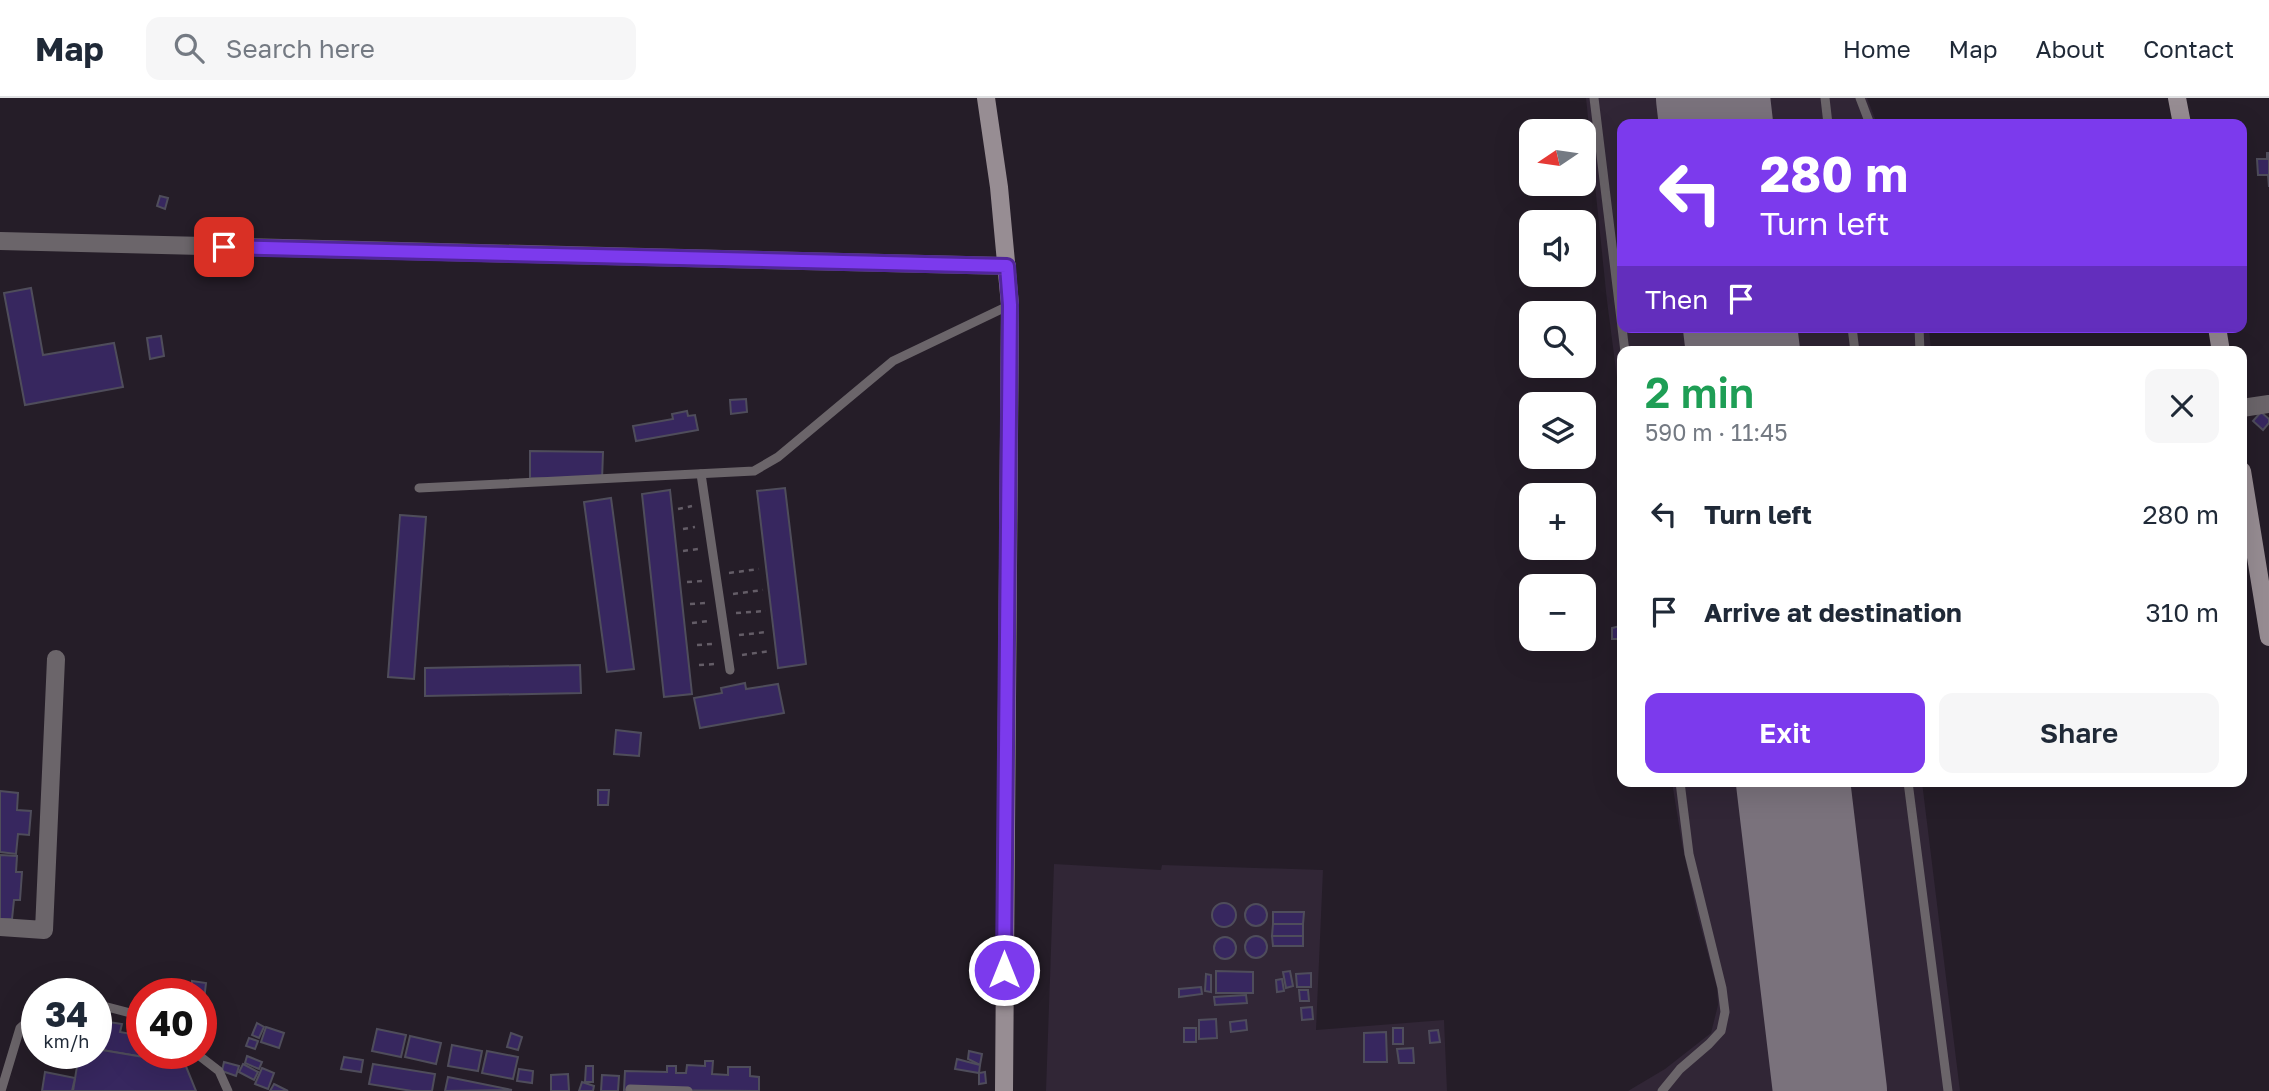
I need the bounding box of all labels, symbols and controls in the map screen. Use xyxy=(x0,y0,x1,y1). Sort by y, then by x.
search box xyxy=(146,17,636,80)
text: Map xyxy=(35,29,104,68)
icon: search xyxy=(170,29,208,67)
text: Search here xyxy=(226,33,375,64)
text: Home xyxy=(1843,34,1911,63)
text: Map xyxy=(1949,34,1998,63)
text: About xyxy=(2036,34,2105,63)
text: Contact xyxy=(2143,34,2234,63)
north arrow xyxy=(1519,119,1596,196)
map controls xyxy=(1519,119,1596,651)
text: 280 m xyxy=(1760,144,1908,203)
icon: left xyxy=(1645,147,1736,238)
text: Turn left xyxy=(1760,204,1889,242)
button: sound xyxy=(1519,210,1596,287)
pin xyxy=(194,217,254,277)
icon: arrive xyxy=(205,228,243,266)
icon: arrive xyxy=(1722,280,1760,318)
text: Then xyxy=(1645,284,1708,315)
button: search xyxy=(1519,301,1596,378)
text: 2 min xyxy=(1645,367,1754,417)
button: close xyxy=(2145,369,2219,443)
button: layers xyxy=(1519,392,1596,469)
text: 590 m · 11:45 xyxy=(1645,418,1788,446)
button: + xyxy=(1519,483,1596,560)
icon: left xyxy=(1645,495,1683,533)
text: Turn left xyxy=(1704,499,1812,530)
text: 280 m xyxy=(2142,499,2219,530)
button: − xyxy=(1519,574,1596,651)
icon: arrive xyxy=(1645,593,1683,631)
text: Arrive at destination xyxy=(1704,597,1962,628)
text: 310 m xyxy=(2146,597,2219,628)
button: Exit xyxy=(1645,693,1925,773)
button: Share xyxy=(1939,693,2219,773)
position arrow xyxy=(967,933,1041,1007)
speed limit sign: 40 xyxy=(126,978,217,1069)
text: 34 xyxy=(45,993,88,1035)
text: km/h xyxy=(44,1030,89,1052)

